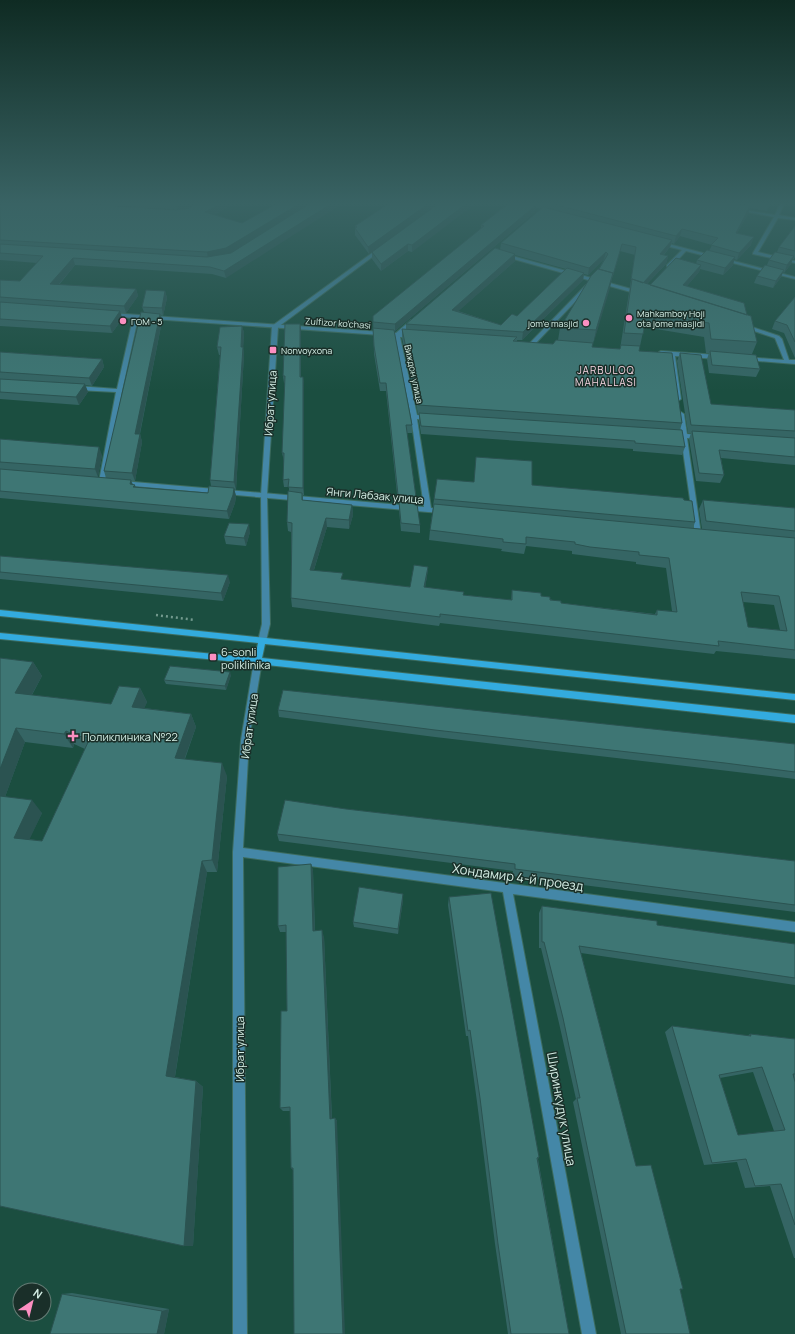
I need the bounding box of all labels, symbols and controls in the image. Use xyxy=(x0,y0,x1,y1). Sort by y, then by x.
place label: Mahkamboy Hoji ota jome masjidi xyxy=(637,307,705,330)
marker: Mahkamboy Hoji ota jome masjidi xyxy=(624,313,634,323)
street label: Zulfizor ko'chasi xyxy=(305,314,371,332)
place label: ГОМ - 5 xyxy=(131,315,162,328)
marker: ГОМ - 5 xyxy=(118,316,128,326)
place label: jom'e masjid xyxy=(527,317,578,330)
marker: jom'e masjid xyxy=(581,318,591,328)
street label: Виждон улица xyxy=(401,343,427,405)
place label: Nonvoyxona xyxy=(281,344,332,357)
marker: Nonvoyxona xyxy=(268,345,278,355)
district label: JARBULOQ MAHALLASI xyxy=(575,363,637,389)
street label: Ибрат улица xyxy=(260,370,280,436)
street label: Янги Лабзак улица xyxy=(326,483,424,507)
place label: 6-sonli poliklinika xyxy=(221,644,270,672)
marker: 6-sonli poliklinika xyxy=(208,652,218,662)
street label: Ибрат улица xyxy=(237,693,261,759)
place label: Поликлиника №22 xyxy=(82,729,178,744)
marker: Поликлиника №22 xyxy=(67,730,79,742)
street label: Хондамир 4-й проезд xyxy=(451,859,585,895)
street label: Ибрат улица xyxy=(232,1016,247,1082)
street label: Ширинкудук улица xyxy=(543,1051,581,1167)
north arrow xyxy=(12,1282,52,1322)
text: N xyxy=(30,1285,46,1302)

